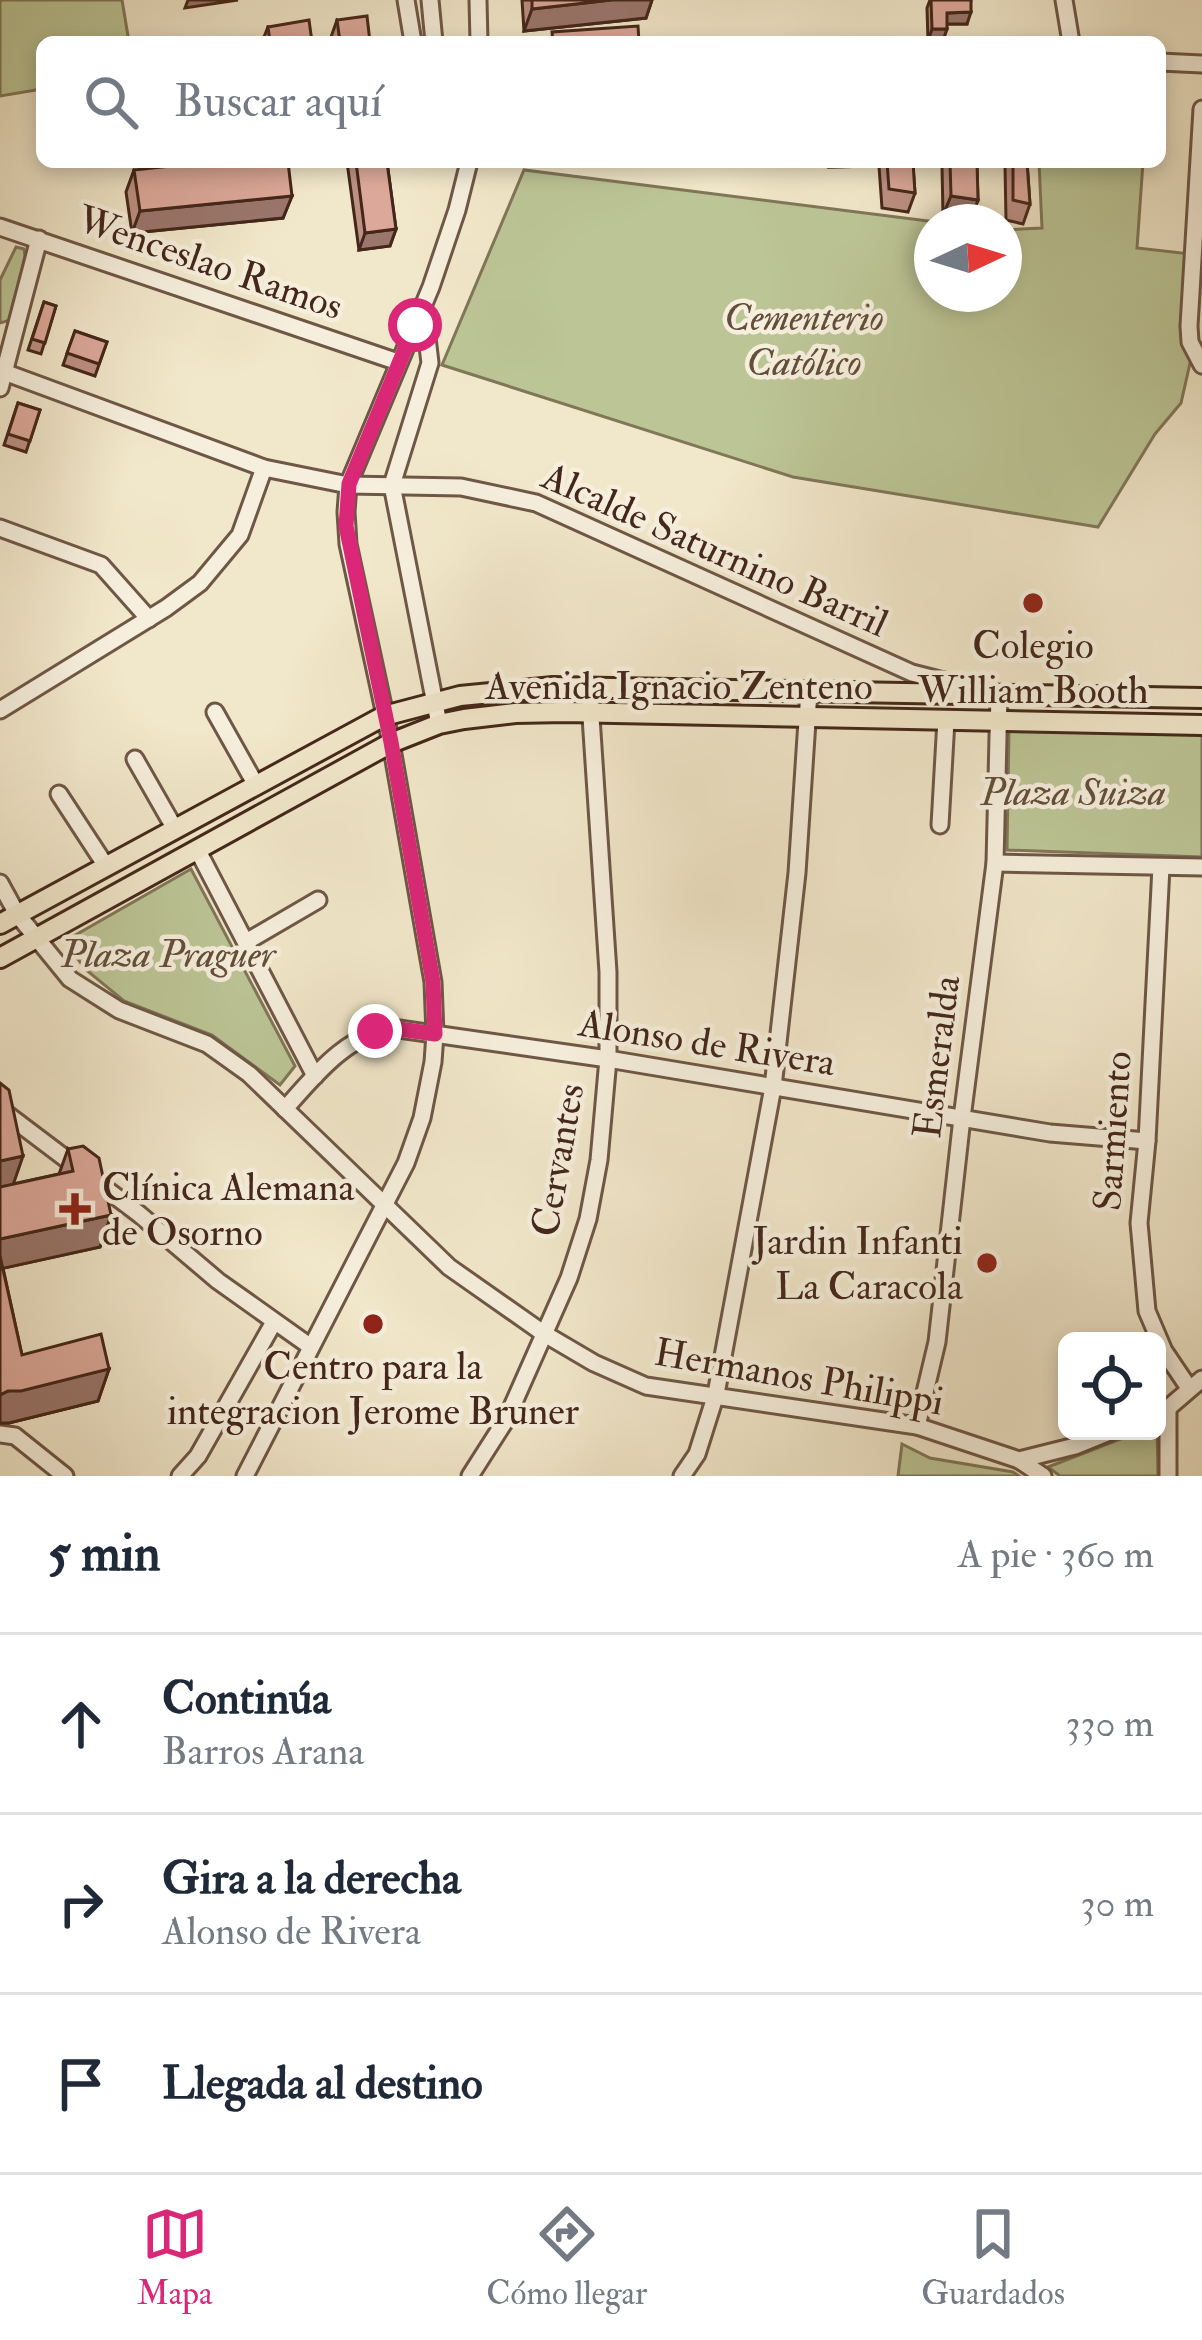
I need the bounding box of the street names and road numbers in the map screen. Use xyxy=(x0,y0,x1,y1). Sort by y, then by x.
street label: Wenceslao Ramos xyxy=(70,194,349,331)
street label: Alcalde Saturnino Barril xyxy=(534,451,896,648)
street label: Avenida Ignacio Zenteno xyxy=(484,662,873,711)
street label: Esmeralda xyxy=(903,972,971,1141)
street label: Alonso de Rivera xyxy=(574,998,840,1088)
street label: Sarmiento xyxy=(1083,1049,1143,1213)
street label: Cervantes xyxy=(520,1080,596,1240)
street label: Hermanos Philippi xyxy=(651,1327,947,1427)

